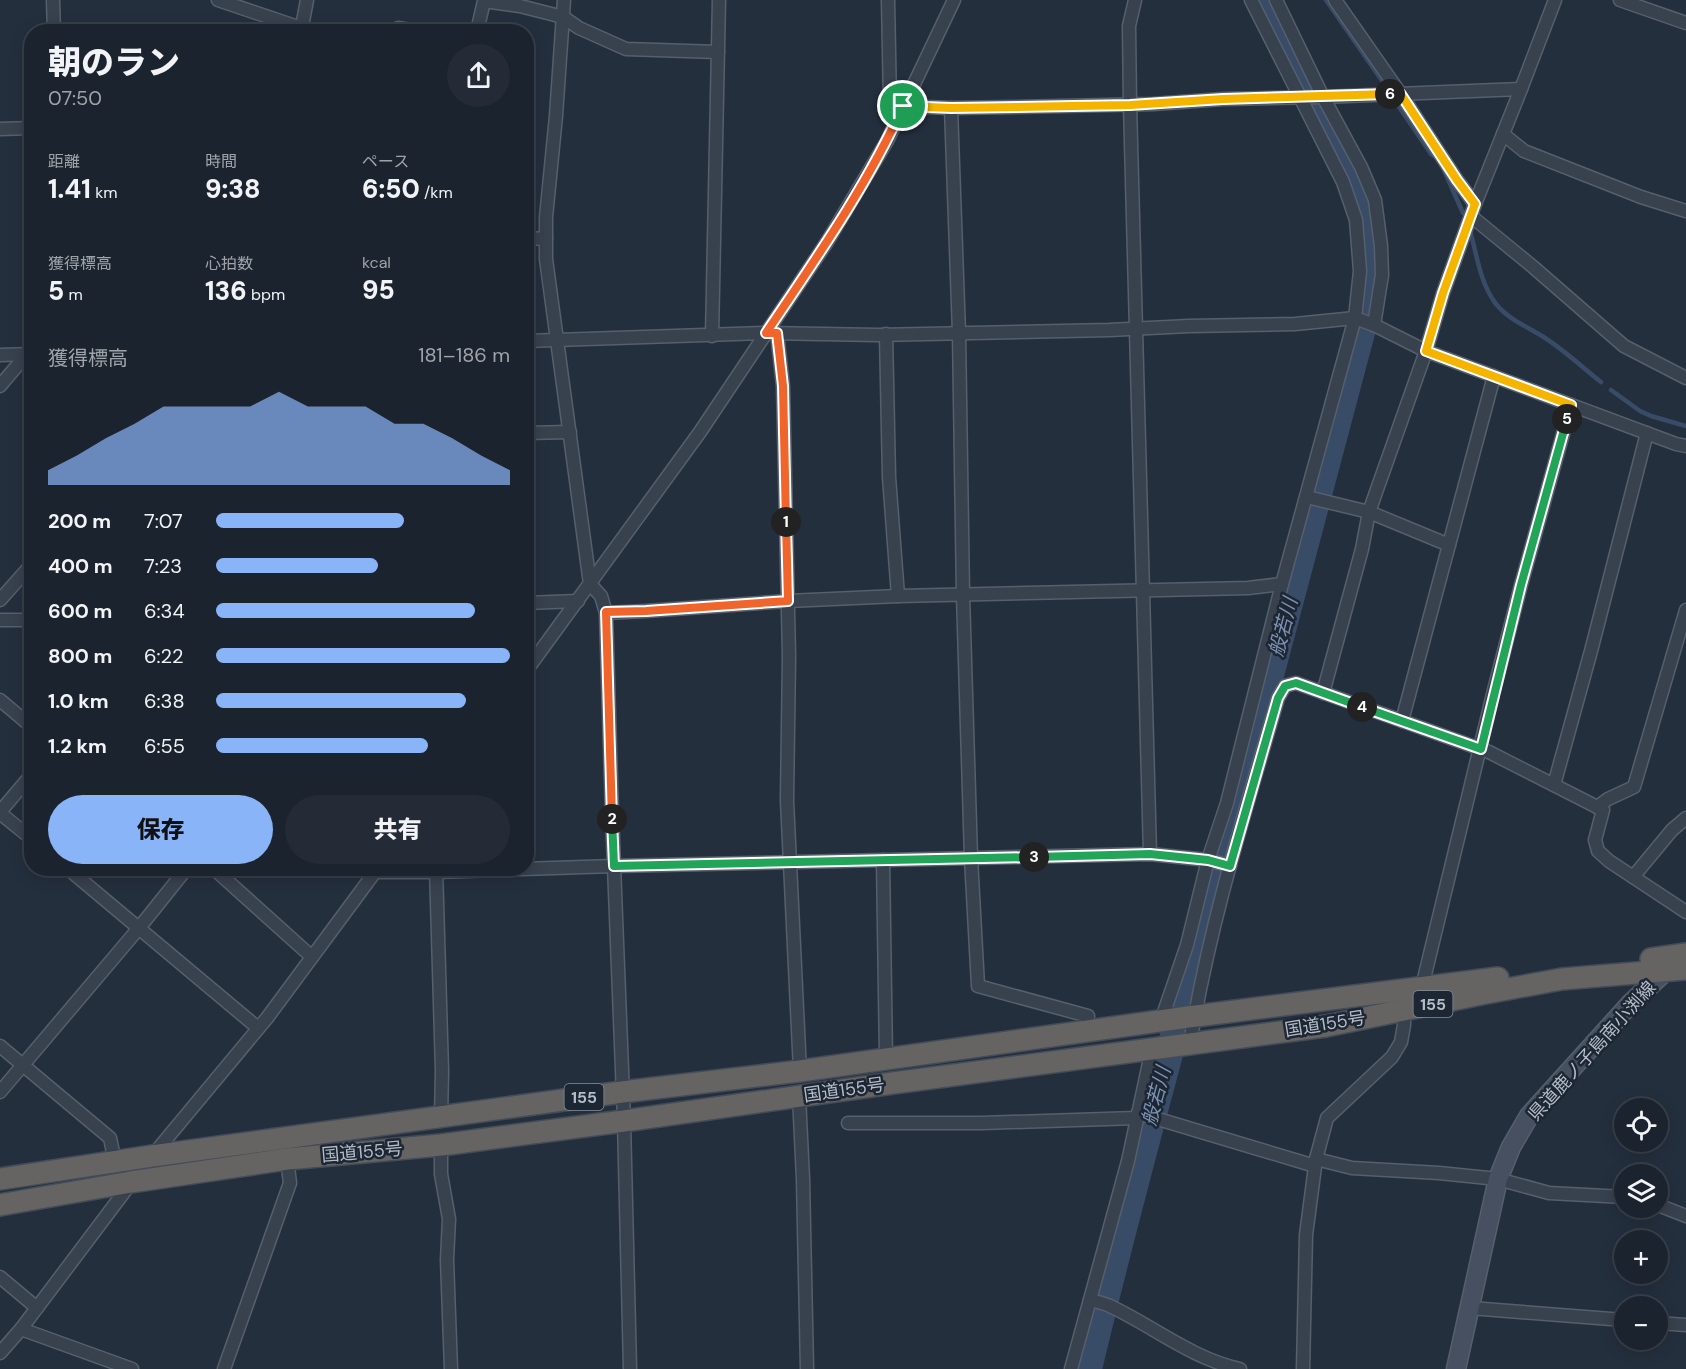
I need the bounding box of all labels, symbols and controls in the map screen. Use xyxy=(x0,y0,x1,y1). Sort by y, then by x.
text: 朝のラン xyxy=(48,41,180,84)
button: share xyxy=(447,44,510,107)
pin: 6 xyxy=(1375,79,1405,109)
pin xyxy=(877,80,928,131)
text: 6 xyxy=(1385,83,1395,104)
text: 07:50 xyxy=(48,85,102,111)
icon: arrive xyxy=(886,89,919,122)
text: 距離 xyxy=(48,151,80,172)
text: 時間 xyxy=(205,151,237,172)
text: ペース xyxy=(362,151,409,172)
text: 1.41 xyxy=(48,172,91,206)
text: 9:38 xyxy=(205,172,260,206)
text: 6:50 xyxy=(362,172,420,206)
text: km xyxy=(91,182,118,203)
text: /km xyxy=(420,182,453,203)
text: kcal xyxy=(362,252,391,273)
text: 獲得標高 xyxy=(48,253,112,274)
text: 心拍数 xyxy=(205,253,253,274)
text: 95 xyxy=(362,273,395,307)
text: 5 xyxy=(48,274,64,308)
text: 136 xyxy=(205,274,247,308)
text: m xyxy=(64,284,83,305)
text: bpm xyxy=(247,284,285,305)
text: 181–186 m xyxy=(418,342,510,368)
text: 獲得標高 xyxy=(48,345,128,371)
pin: 5 xyxy=(1552,404,1582,434)
text: 5 xyxy=(1562,408,1572,429)
pin: 1 xyxy=(771,507,801,537)
text: 200 m xyxy=(48,508,111,534)
text: 7:07 xyxy=(144,508,183,534)
text: 1 xyxy=(783,511,789,532)
text: 400 m xyxy=(48,553,113,579)
text: 7:23 xyxy=(144,553,182,579)
water label: 般若川 xyxy=(1263,593,1304,659)
text: 600 m xyxy=(48,598,112,624)
text: 6:34 xyxy=(144,598,185,624)
text: 800 m xyxy=(48,643,112,669)
text: 6:22 xyxy=(144,643,184,669)
text: 1.0 km xyxy=(48,688,109,714)
text: 6:38 xyxy=(144,688,185,714)
pin: 4 xyxy=(1347,692,1377,722)
text: 4 xyxy=(1357,696,1367,717)
text: 1.2 km xyxy=(48,733,107,759)
text: 6:55 xyxy=(144,733,185,759)
button: 保存 xyxy=(48,795,273,864)
button: 共有 xyxy=(285,795,510,864)
pin: 2 xyxy=(597,804,627,834)
text: 2 xyxy=(607,808,617,829)
pin: 3 xyxy=(1019,842,1049,872)
text: 3 xyxy=(1029,846,1039,867)
street label: 県道鹿ノ子島南小渕線 xyxy=(1523,976,1661,1126)
road number: 155 xyxy=(1414,991,1452,1017)
street label: 国道155号 xyxy=(1283,1006,1367,1042)
water label: 般若川 xyxy=(1136,1062,1177,1128)
street label: 国道155号 xyxy=(802,1072,886,1108)
road number: 155 xyxy=(564,1084,604,1110)
map controls xyxy=(1614,1098,1668,1350)
button: locate xyxy=(1614,1098,1668,1152)
street label: 国道155号 xyxy=(320,1136,404,1168)
button: layers xyxy=(1614,1164,1668,1218)
button: + xyxy=(1614,1230,1668,1284)
button: − xyxy=(1614,1296,1668,1350)

